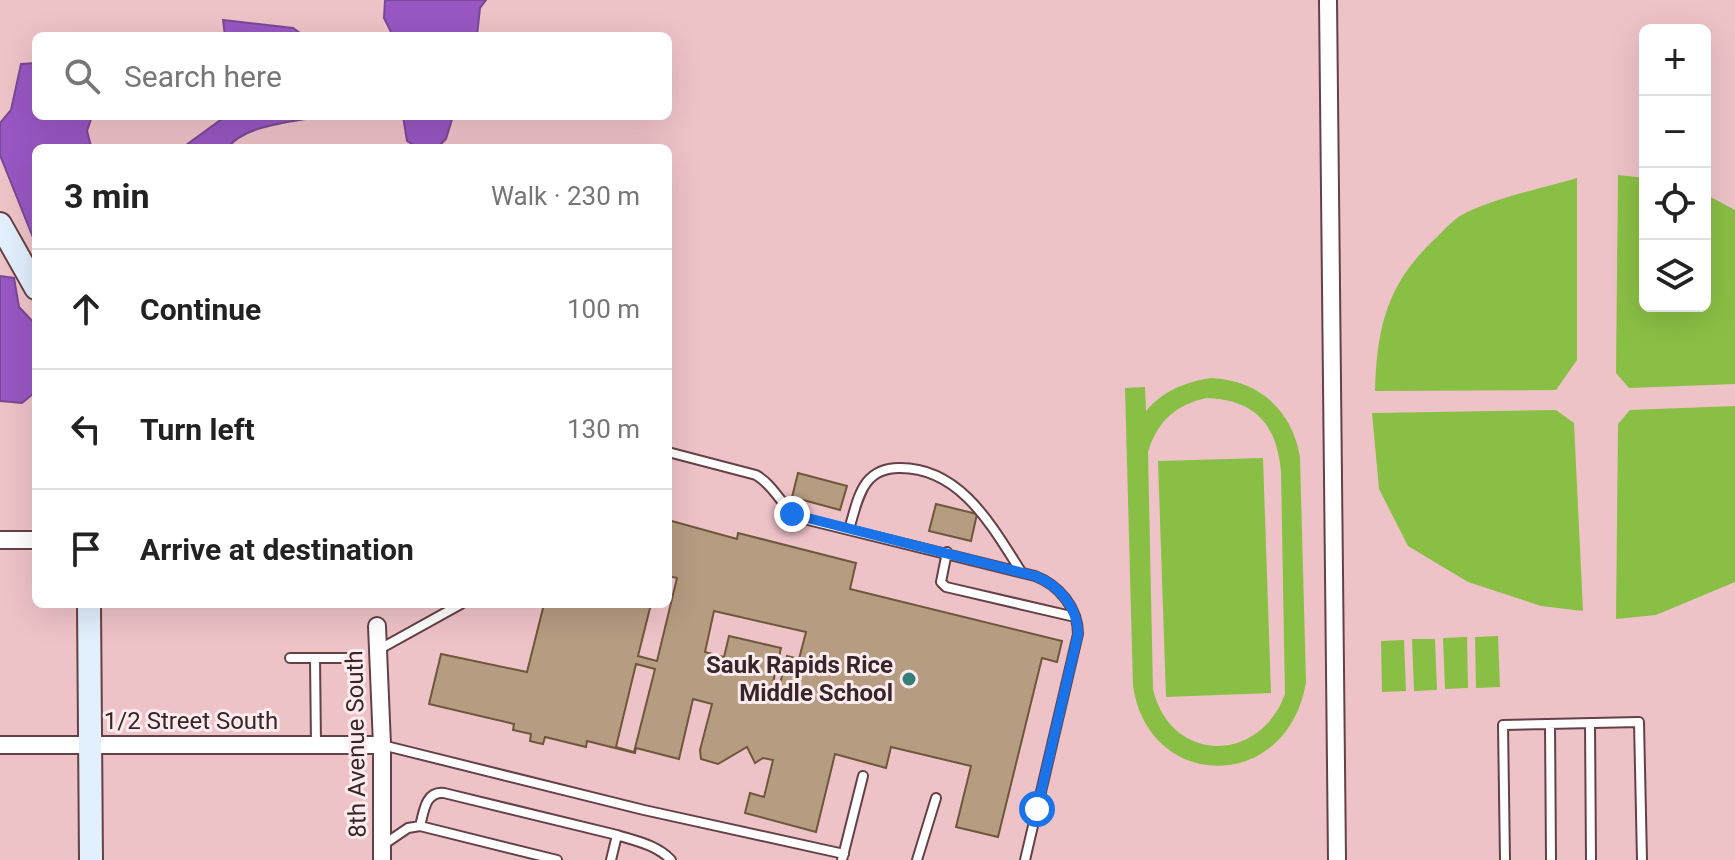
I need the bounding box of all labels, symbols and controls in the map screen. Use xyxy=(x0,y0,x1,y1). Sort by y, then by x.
map controls xyxy=(1639,24,1711,312)
button: + xyxy=(1639,24,1711,96)
search box xyxy=(32,32,672,120)
icon: search xyxy=(60,54,104,98)
text: Search here xyxy=(124,59,282,94)
button: − xyxy=(1639,96,1711,168)
button: locate xyxy=(1639,168,1711,240)
text: 3 min xyxy=(64,176,149,216)
text: Walk · 230 m xyxy=(491,181,640,211)
button: layers xyxy=(1639,240,1711,312)
icon: ahead xyxy=(64,287,108,331)
text: Continue xyxy=(140,292,261,327)
text: 100 m xyxy=(567,294,640,324)
icon: left xyxy=(64,407,108,451)
text: Turn left xyxy=(140,412,255,447)
text: 130 m xyxy=(567,414,640,444)
route end xyxy=(774,496,810,532)
icon: arrive xyxy=(64,527,108,571)
text: Arrive at destination xyxy=(140,532,414,567)
street label: 8th Avenue South xyxy=(340,650,372,838)
place label: Sauk Rapids Rice Middle School xyxy=(706,651,893,707)
marker: Sauk Rapids Rice Middle School xyxy=(900,670,918,688)
street label: 1/2 Street South xyxy=(104,707,278,735)
route start xyxy=(1019,791,1055,827)

